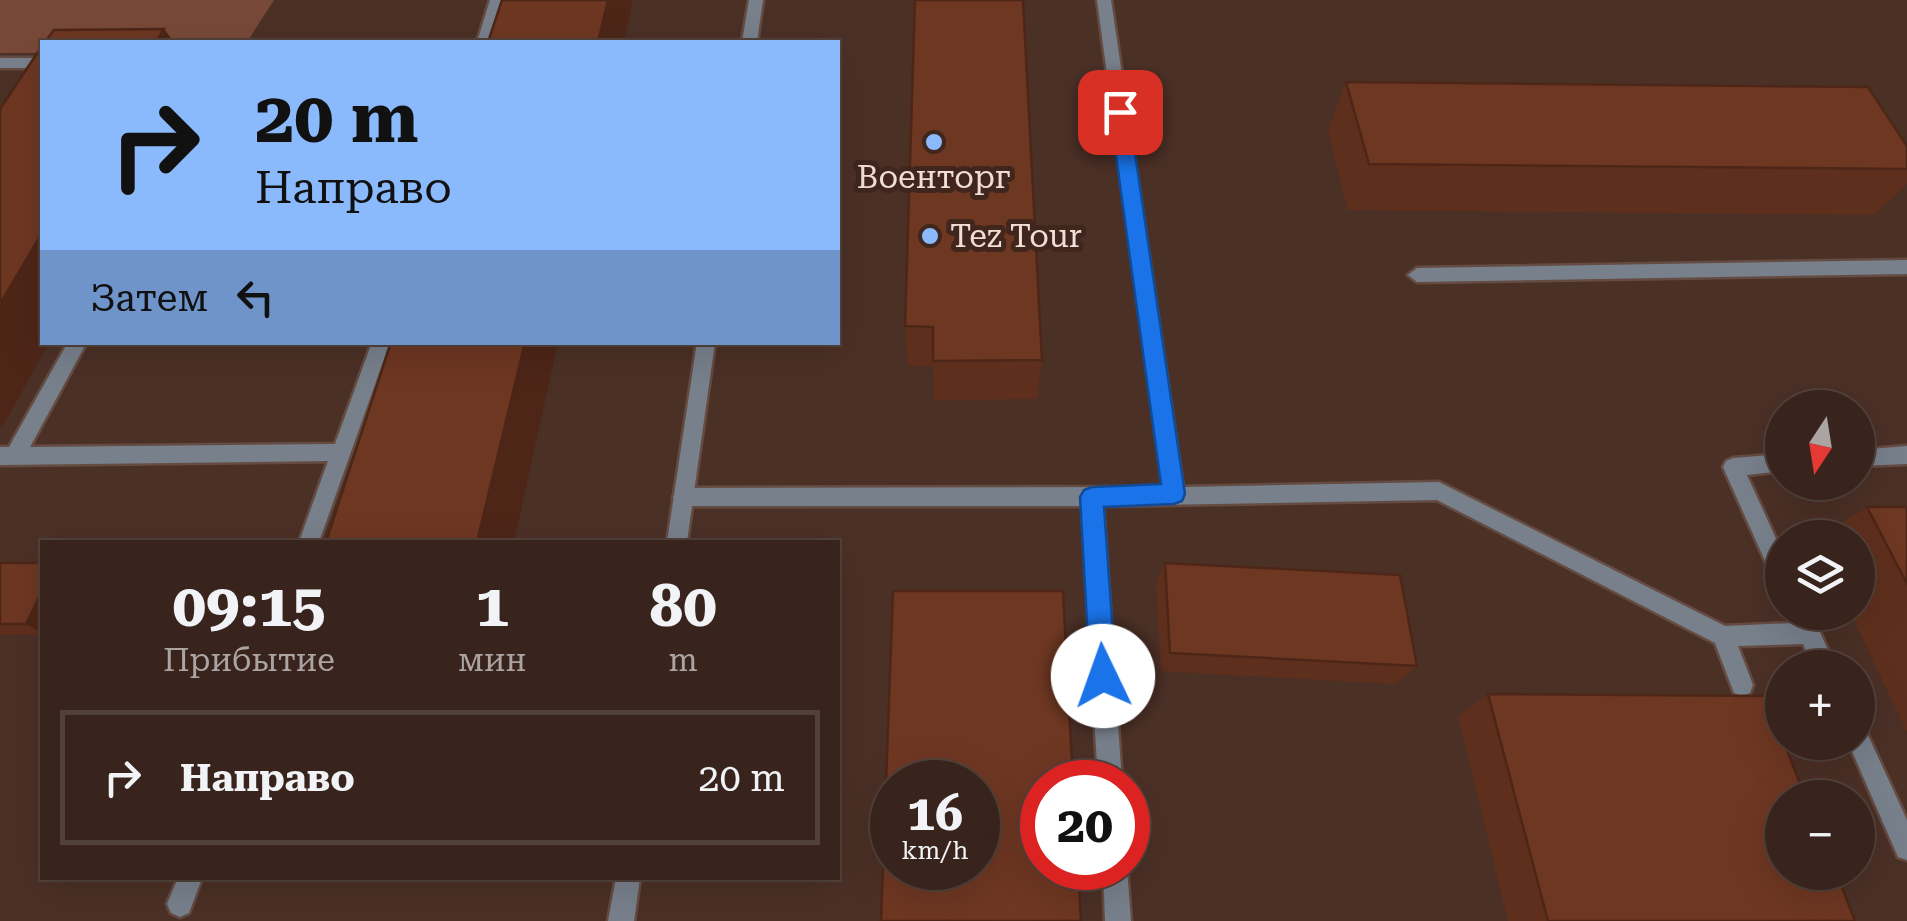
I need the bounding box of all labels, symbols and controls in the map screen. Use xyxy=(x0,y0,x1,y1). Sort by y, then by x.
pin xyxy=(1078,70,1163,155)
text: 20 m xyxy=(255,77,419,159)
icon: right xyxy=(90,80,220,210)
icon: arrive xyxy=(1093,85,1148,140)
marker: Военторг xyxy=(923,131,945,153)
place label: Военторг xyxy=(857,158,1011,196)
text: Направо xyxy=(255,161,452,214)
place label: Tez Tour xyxy=(950,217,1082,255)
marker: Tez Tour xyxy=(919,225,941,247)
icon: left xyxy=(228,270,283,325)
text: Затем xyxy=(90,276,208,320)
north arrow xyxy=(1765,390,1875,500)
map controls xyxy=(1765,390,1875,890)
button: layers xyxy=(1765,520,1875,630)
text: 09:15 xyxy=(172,570,326,641)
text: 1 xyxy=(475,570,509,641)
text: 80 xyxy=(650,570,717,641)
position arrow xyxy=(1051,624,1155,728)
text: Прибытие xyxy=(163,641,335,679)
text: мин xyxy=(458,641,526,679)
text: m xyxy=(669,641,698,679)
button: + xyxy=(1765,650,1875,760)
icon: right xyxy=(95,750,150,805)
text: Направо xyxy=(180,756,355,800)
text: 20 m xyxy=(698,756,785,800)
speed limit sign: 20 xyxy=(1020,760,1150,890)
button: − xyxy=(1765,780,1875,890)
text: 16 xyxy=(907,784,963,842)
text: km/h xyxy=(902,836,968,865)

